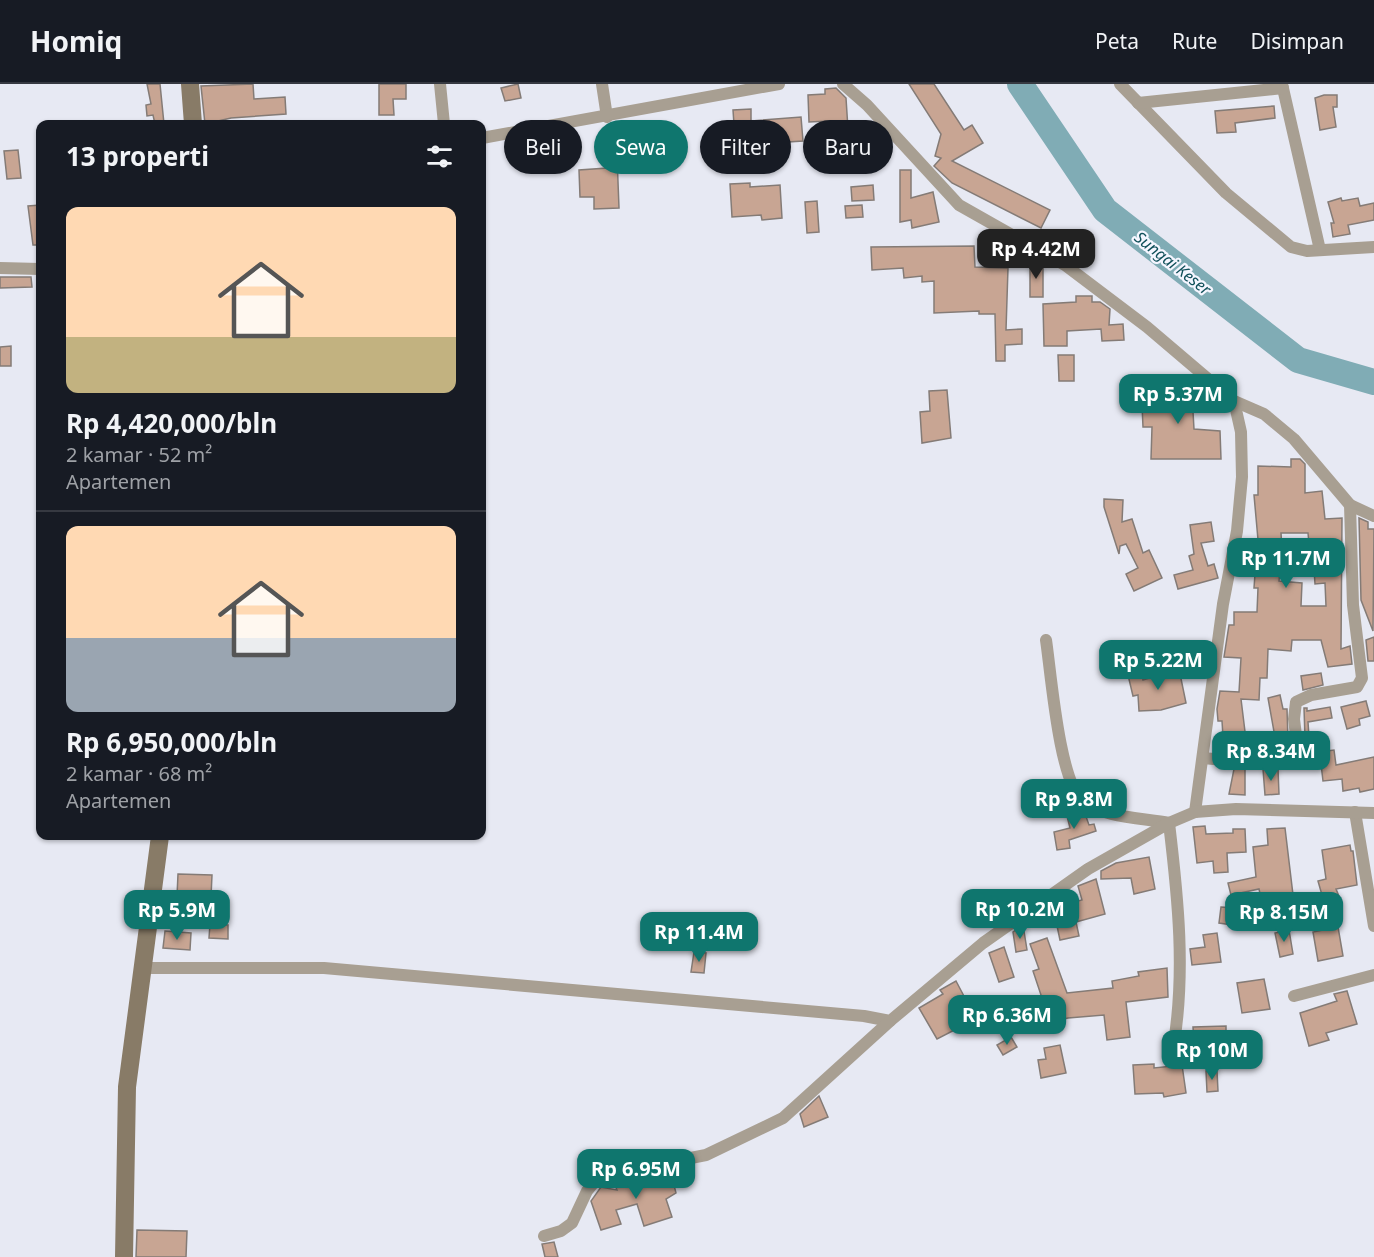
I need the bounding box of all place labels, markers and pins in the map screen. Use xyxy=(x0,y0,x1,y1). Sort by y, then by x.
pin: Rp 4.42M xyxy=(974,229,1098,280)
pin: Rp 5.37M xyxy=(1116,374,1240,425)
pin: Rp 11.7M xyxy=(1224,538,1348,589)
pin: Rp 5.22M xyxy=(1096,640,1220,691)
pin: Rp 8.34M xyxy=(1209,731,1333,782)
pin: Rp 9.8M xyxy=(1019,779,1129,830)
pin: Rp 10.2M xyxy=(958,889,1082,940)
pin: Rp 5.9M xyxy=(122,890,232,941)
pin: Rp 8.15M xyxy=(1222,892,1346,943)
pin: Rp 11.4M xyxy=(637,912,761,963)
pin: Rp 6.36M xyxy=(945,995,1069,1046)
pin: Rp 10M xyxy=(1163,1030,1261,1081)
pin: Rp 6.95M xyxy=(574,1149,698,1200)

